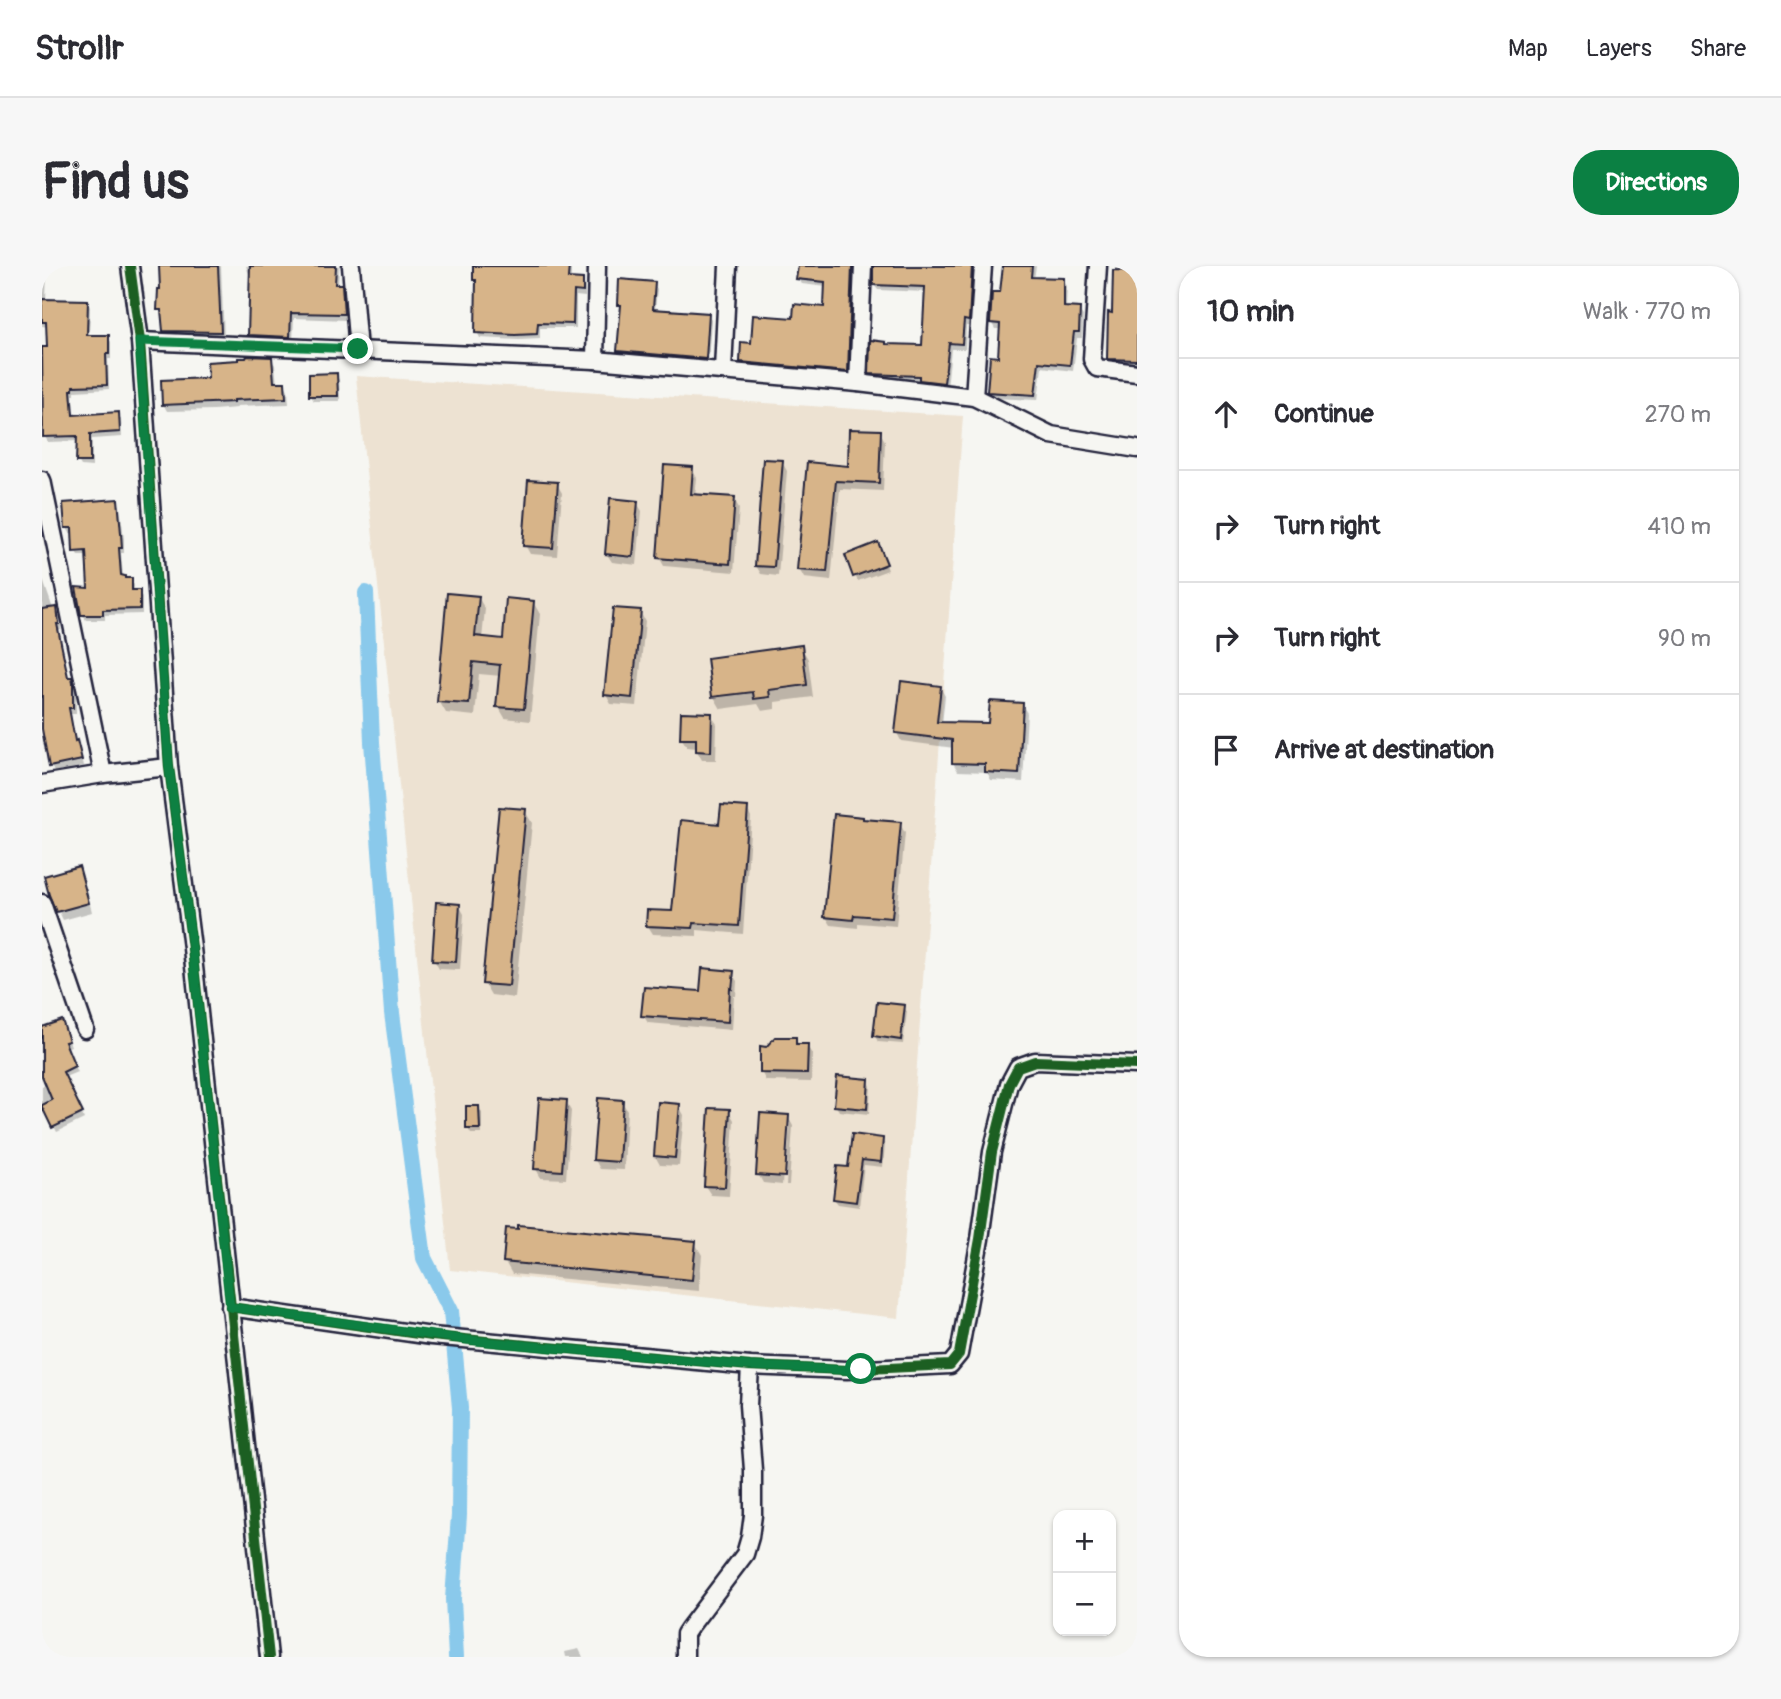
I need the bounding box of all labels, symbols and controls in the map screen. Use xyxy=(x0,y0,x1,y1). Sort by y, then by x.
text: Strollr xyxy=(35,28,124,69)
text: Map xyxy=(1508,34,1548,63)
text: Layers xyxy=(1586,34,1652,63)
text: Share xyxy=(1690,34,1746,63)
button: Directions xyxy=(1573,150,1739,215)
text: Find us xyxy=(42,152,189,213)
text: 10 min xyxy=(1207,293,1294,330)
text: Walk · 770 m xyxy=(1583,297,1711,326)
route end xyxy=(342,333,373,364)
icon: ahead xyxy=(1207,395,1245,433)
text: Continue xyxy=(1274,398,1374,430)
text: 270 m xyxy=(1645,400,1711,429)
icon: right xyxy=(1207,507,1245,545)
text: Turn right xyxy=(1274,510,1380,542)
text: 410 m xyxy=(1648,512,1711,541)
icon: right xyxy=(1207,619,1245,657)
text: Turn right xyxy=(1274,622,1380,654)
text: 90 m xyxy=(1658,624,1711,653)
icon: arrive xyxy=(1207,731,1245,769)
text: Arrive at destination xyxy=(1274,734,1494,766)
route start xyxy=(845,1353,876,1384)
map controls xyxy=(1053,1510,1116,1636)
button: + xyxy=(1053,1510,1116,1573)
button: − xyxy=(1053,1573,1116,1636)

